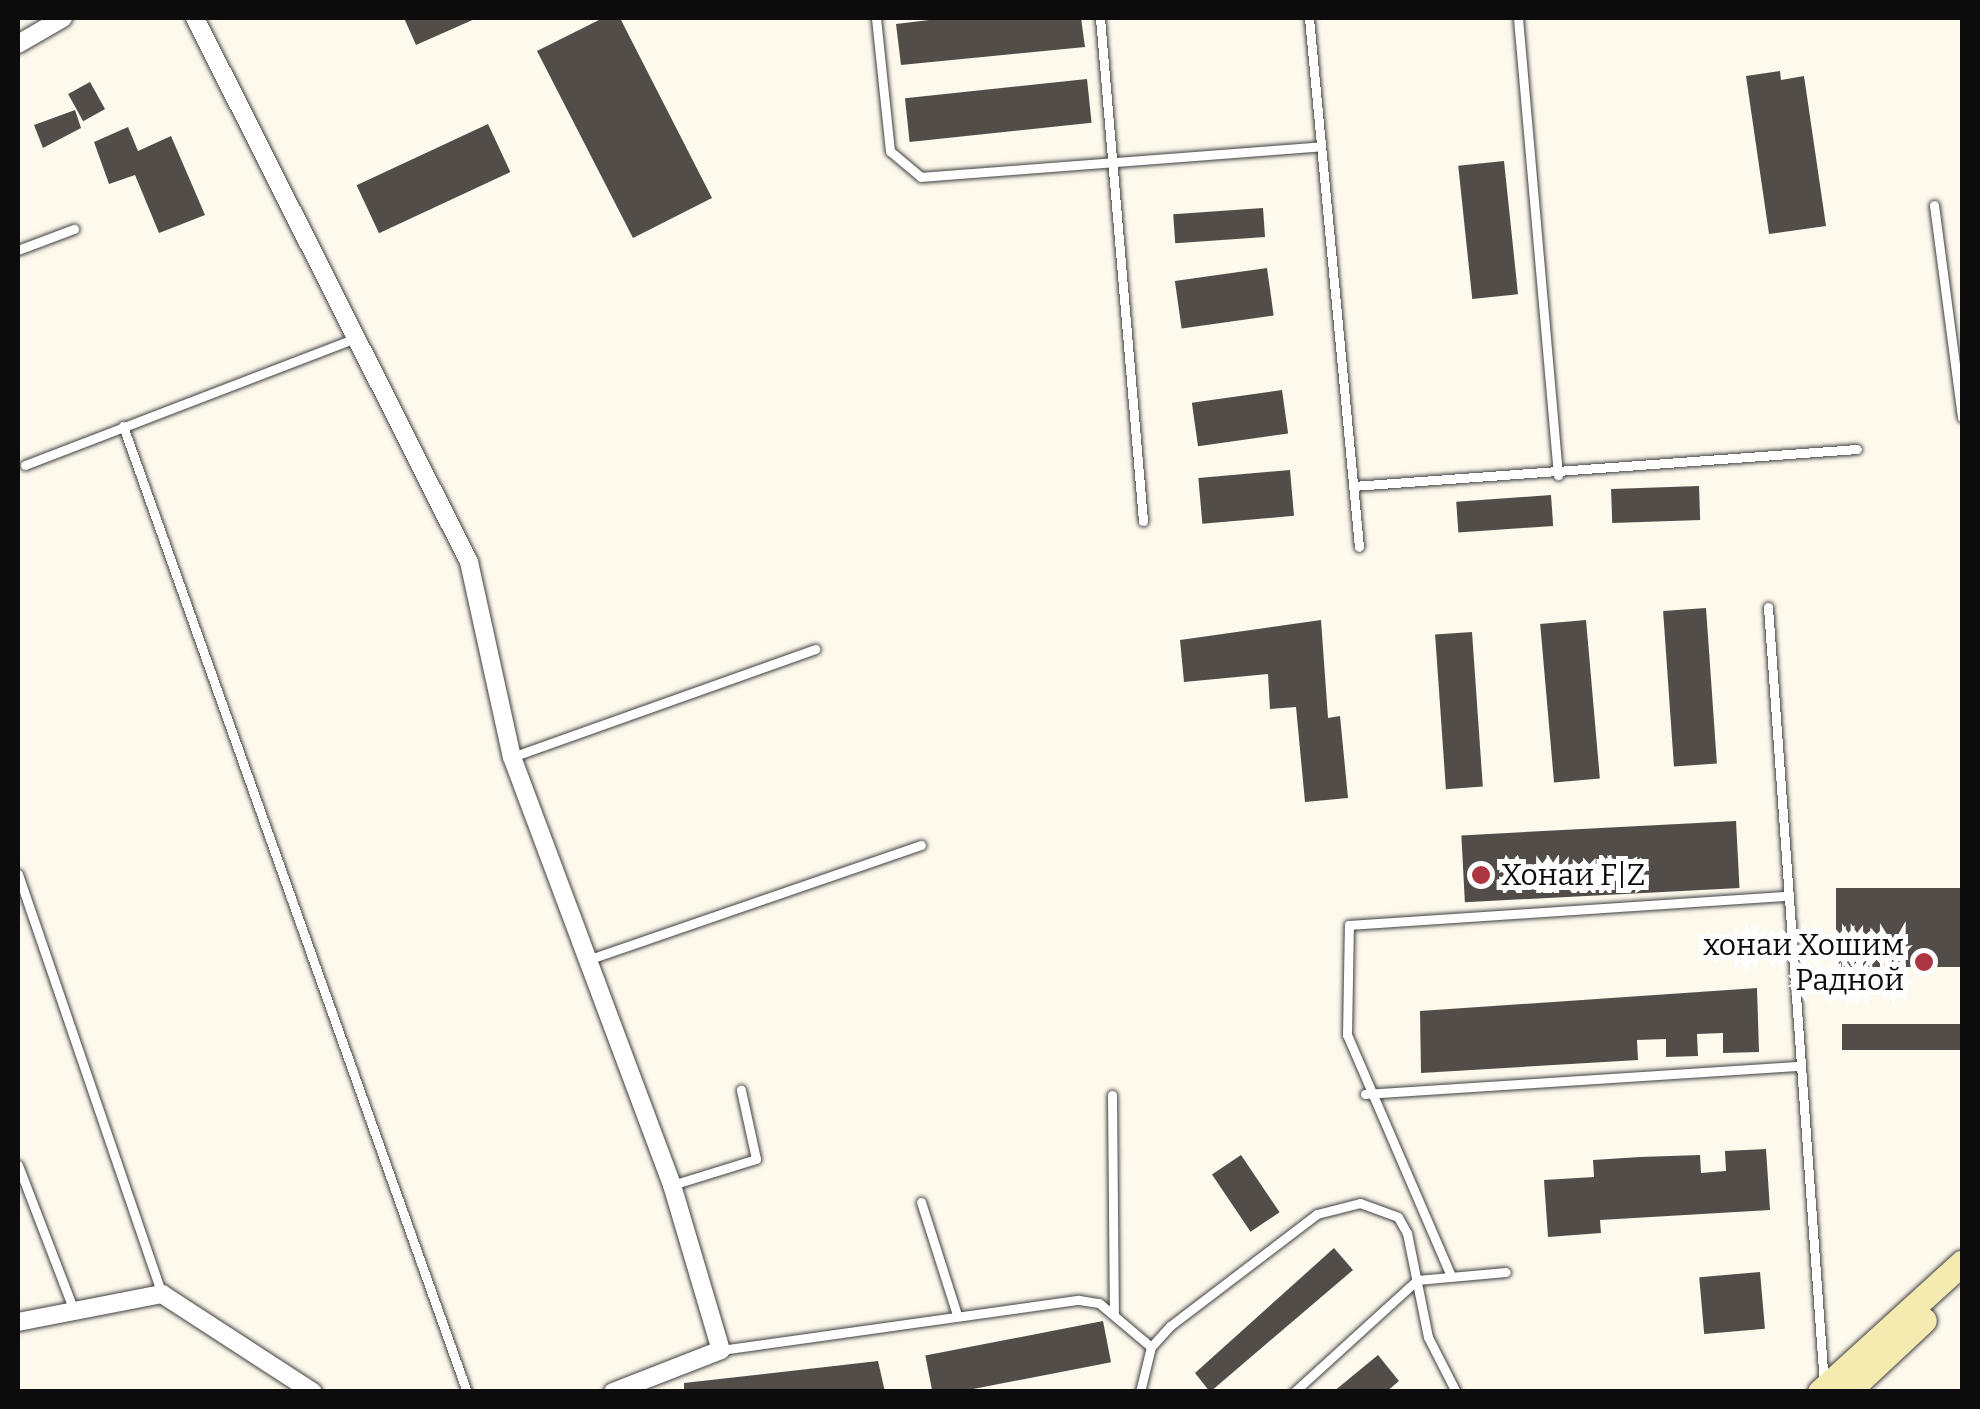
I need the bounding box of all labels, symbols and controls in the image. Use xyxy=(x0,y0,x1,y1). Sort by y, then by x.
place label: Хонаи F|Z xyxy=(1501,857,1645,893)
marker: Хонаи F|Z xyxy=(1470,864,1492,886)
place label: хонаи Хошим Радной xyxy=(1703,927,1904,998)
marker: хонаи Хошим Радной xyxy=(1913,951,1935,973)

